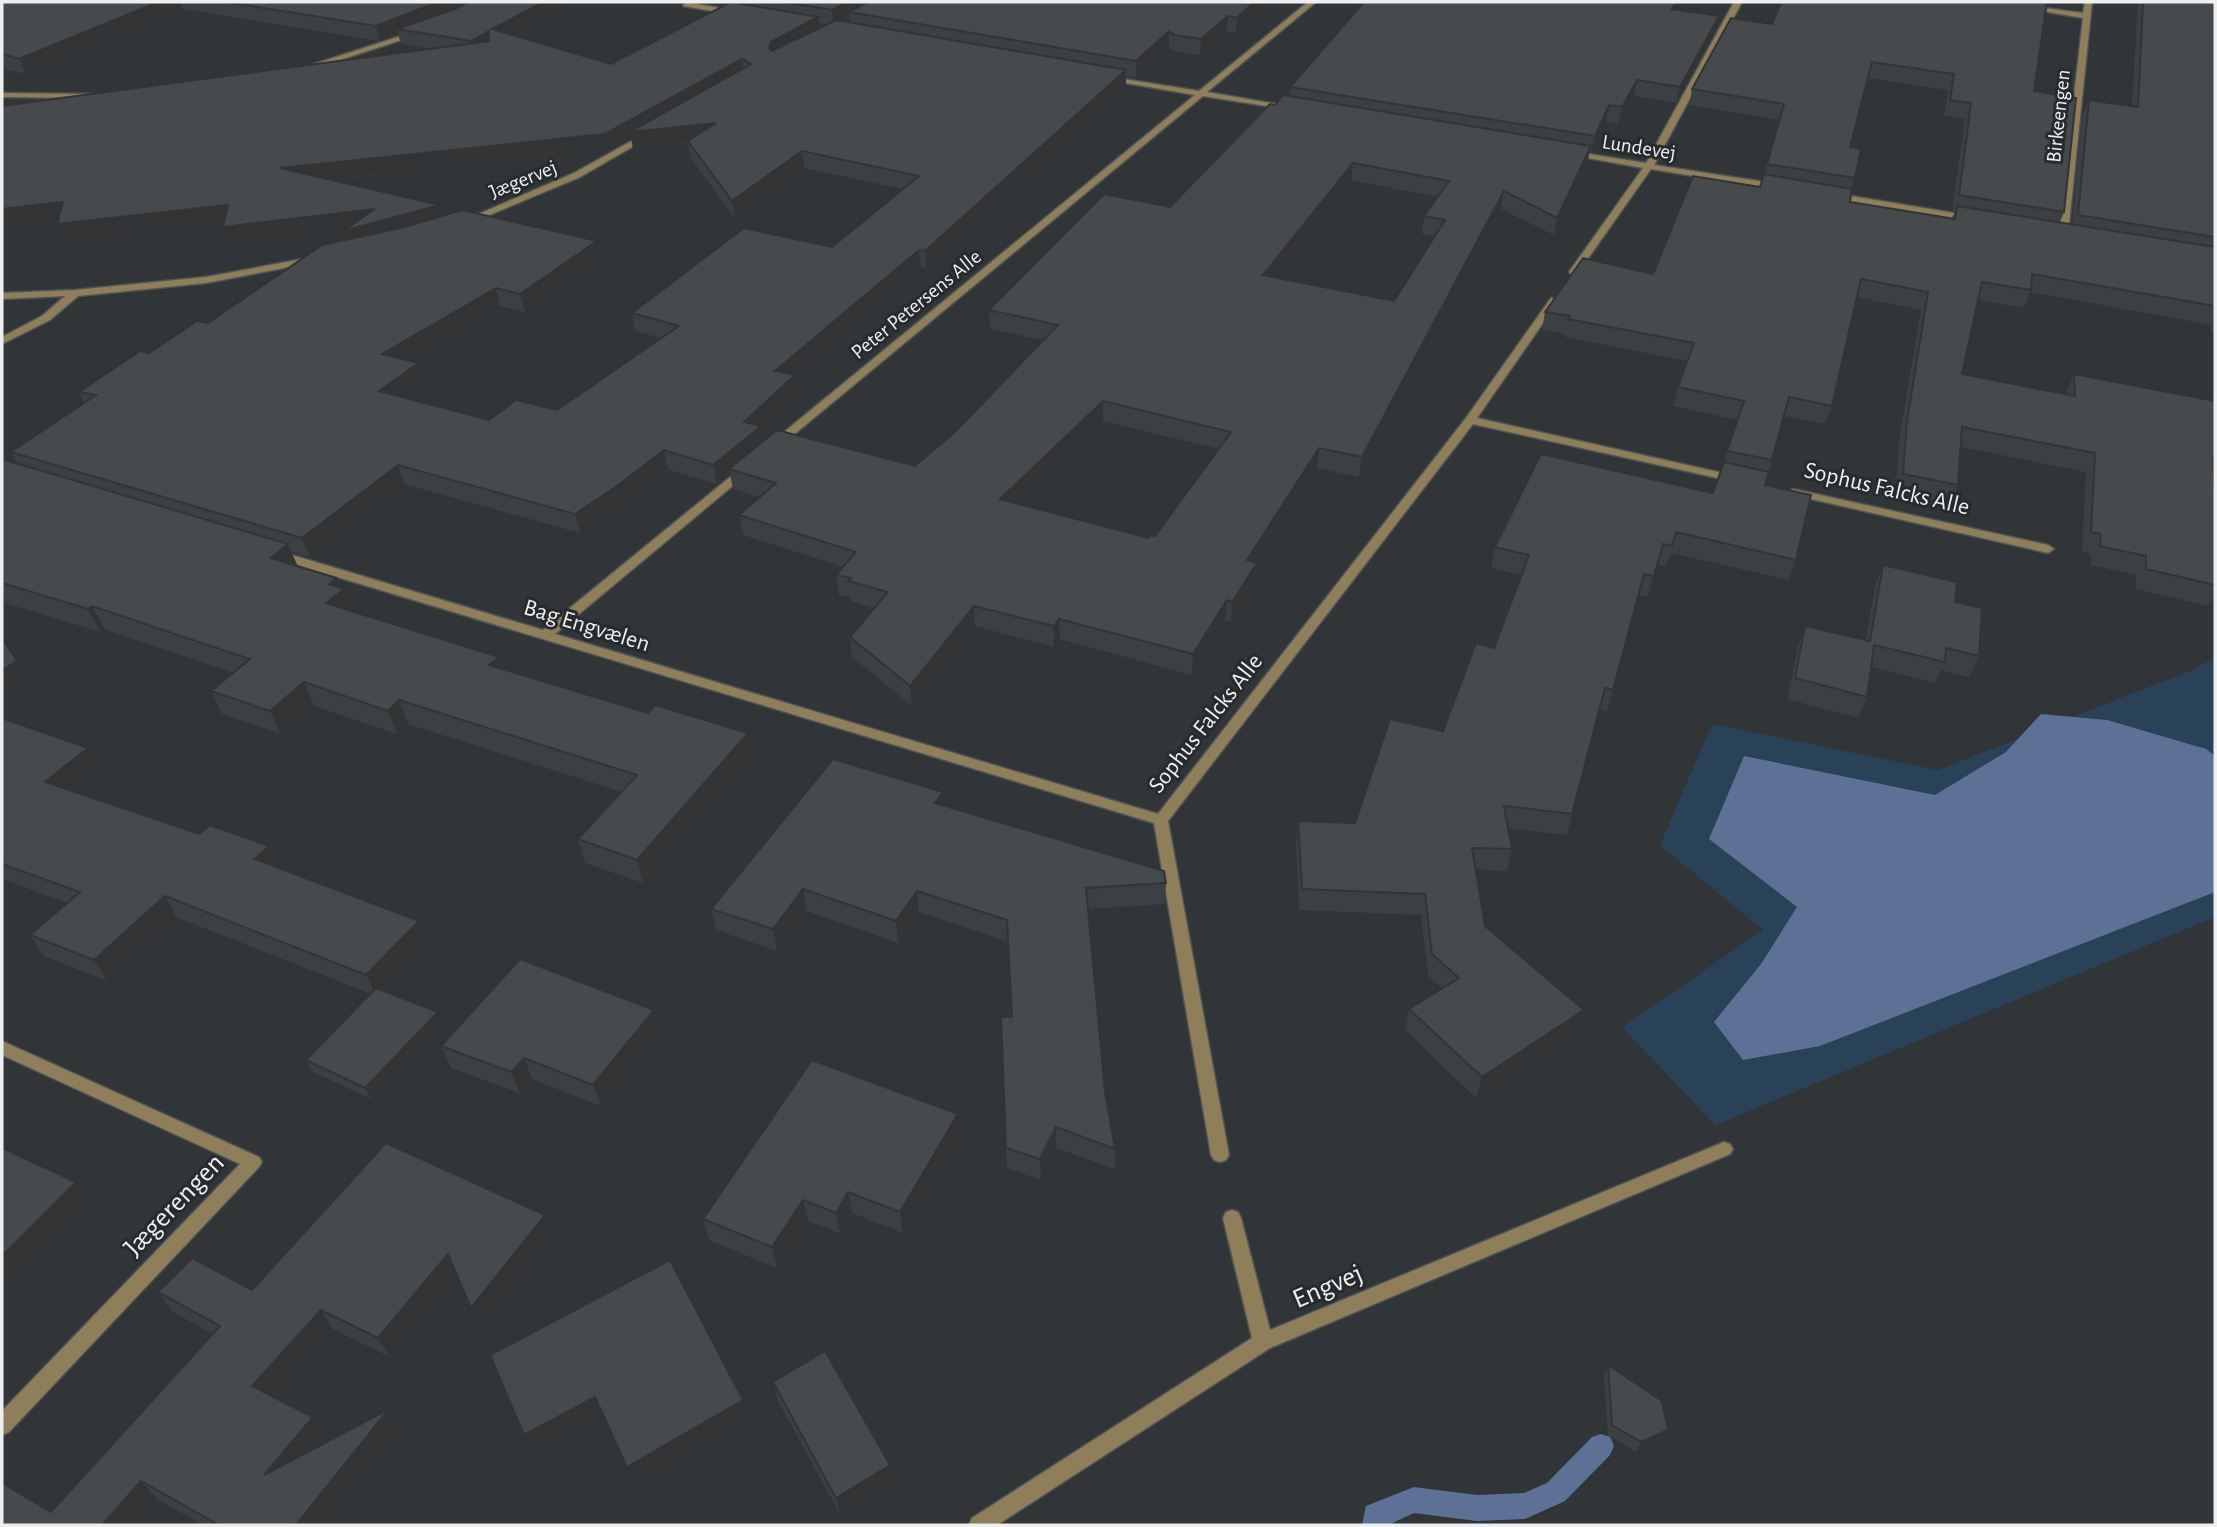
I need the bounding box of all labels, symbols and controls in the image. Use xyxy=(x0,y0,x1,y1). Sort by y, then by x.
street label: Birkeengen xyxy=(2043,69,2074,164)
street label: Lundevej xyxy=(1601,131,1677,164)
street label: Jægervej xyxy=(486,156,560,202)
street label: Peter Petersens Alle xyxy=(847,246,985,363)
street label: Sophus Falcks Alle xyxy=(1802,458,1972,520)
street label: Bag Engvælen xyxy=(521,595,653,657)
street label: Sophus Falcks Alle xyxy=(1144,650,1267,798)
street label: Jægerengen xyxy=(119,1149,230,1262)
street label: Engvej xyxy=(1289,1260,1367,1314)

